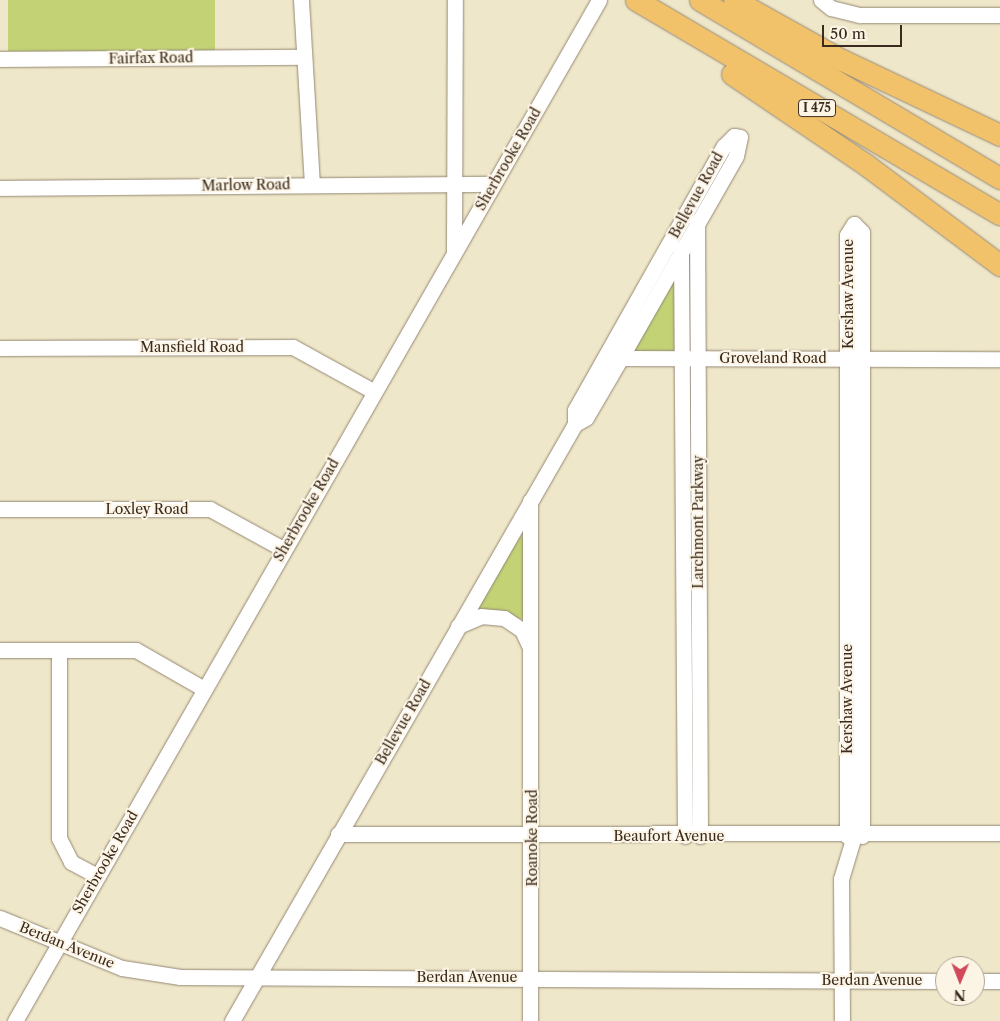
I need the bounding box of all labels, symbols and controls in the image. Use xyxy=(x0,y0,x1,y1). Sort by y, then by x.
scale bar xyxy=(825,15,905,47)
text: 50 m xyxy=(830,24,866,43)
street label: Fairfax Road xyxy=(108,49,194,67)
road number: I 475 xyxy=(797,99,837,118)
street label: Sherbrooke Road xyxy=(472,105,544,213)
street label: Bellevue Road xyxy=(665,149,727,241)
street label: Marlow Road xyxy=(201,176,291,194)
street label: Kershaw Avenue xyxy=(840,238,856,350)
street label: Mansfield Road xyxy=(140,339,244,355)
street label: Groveland Road xyxy=(719,350,827,366)
street label: Larchmont Parkway xyxy=(690,455,706,589)
street label: Sherbrooke Road xyxy=(270,456,342,564)
street label: Loxley Road xyxy=(105,501,189,517)
street label: Kershaw Avenue xyxy=(839,643,855,755)
street label: Bellevue Road xyxy=(372,676,434,768)
street label: Roanoke Road xyxy=(524,789,540,887)
street label: Sherbrooke Road xyxy=(69,808,141,916)
street label: Beaufort Avenue xyxy=(613,828,725,844)
street label: Berdan Avenue xyxy=(17,918,117,972)
north arrow xyxy=(935,956,985,1006)
street label: Berdan Avenue xyxy=(416,969,518,985)
street label: Berdan Avenue xyxy=(821,972,923,988)
text: N xyxy=(954,986,966,1004)

